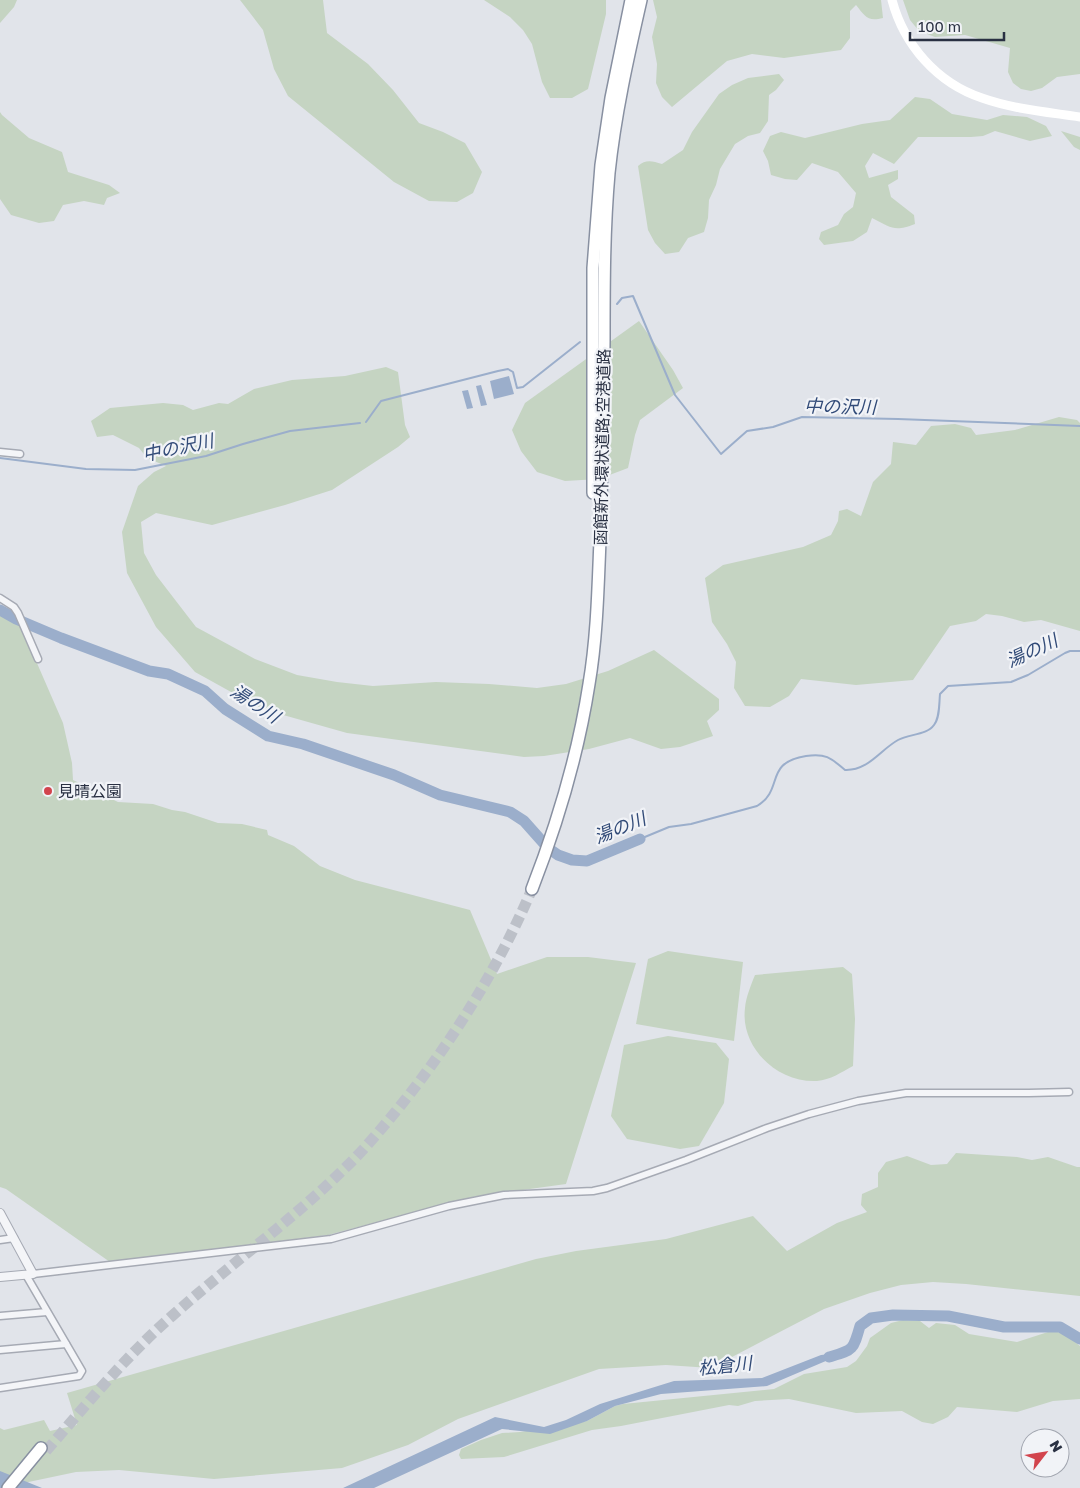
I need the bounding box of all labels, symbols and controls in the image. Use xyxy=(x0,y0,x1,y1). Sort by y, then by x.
scale bar xyxy=(910,10,1004,42)
text: 100 m xyxy=(918,17,961,35)
street label: 函館新外環状道路;空港道路 xyxy=(590,348,614,546)
water label: 中の沢川 xyxy=(804,394,878,418)
water label: 中の沢川 xyxy=(140,428,217,465)
water label: 湯の川 xyxy=(1002,628,1063,671)
water label: 湯の川 xyxy=(227,679,286,728)
place label: 見晴公園 xyxy=(58,781,122,801)
marker: 見晴公園 xyxy=(42,785,54,797)
water label: 湯の川 xyxy=(590,806,651,847)
water label: 松倉川 xyxy=(697,1351,755,1379)
north arrow xyxy=(1020,1428,1070,1478)
text: N xyxy=(1047,1437,1067,1455)

